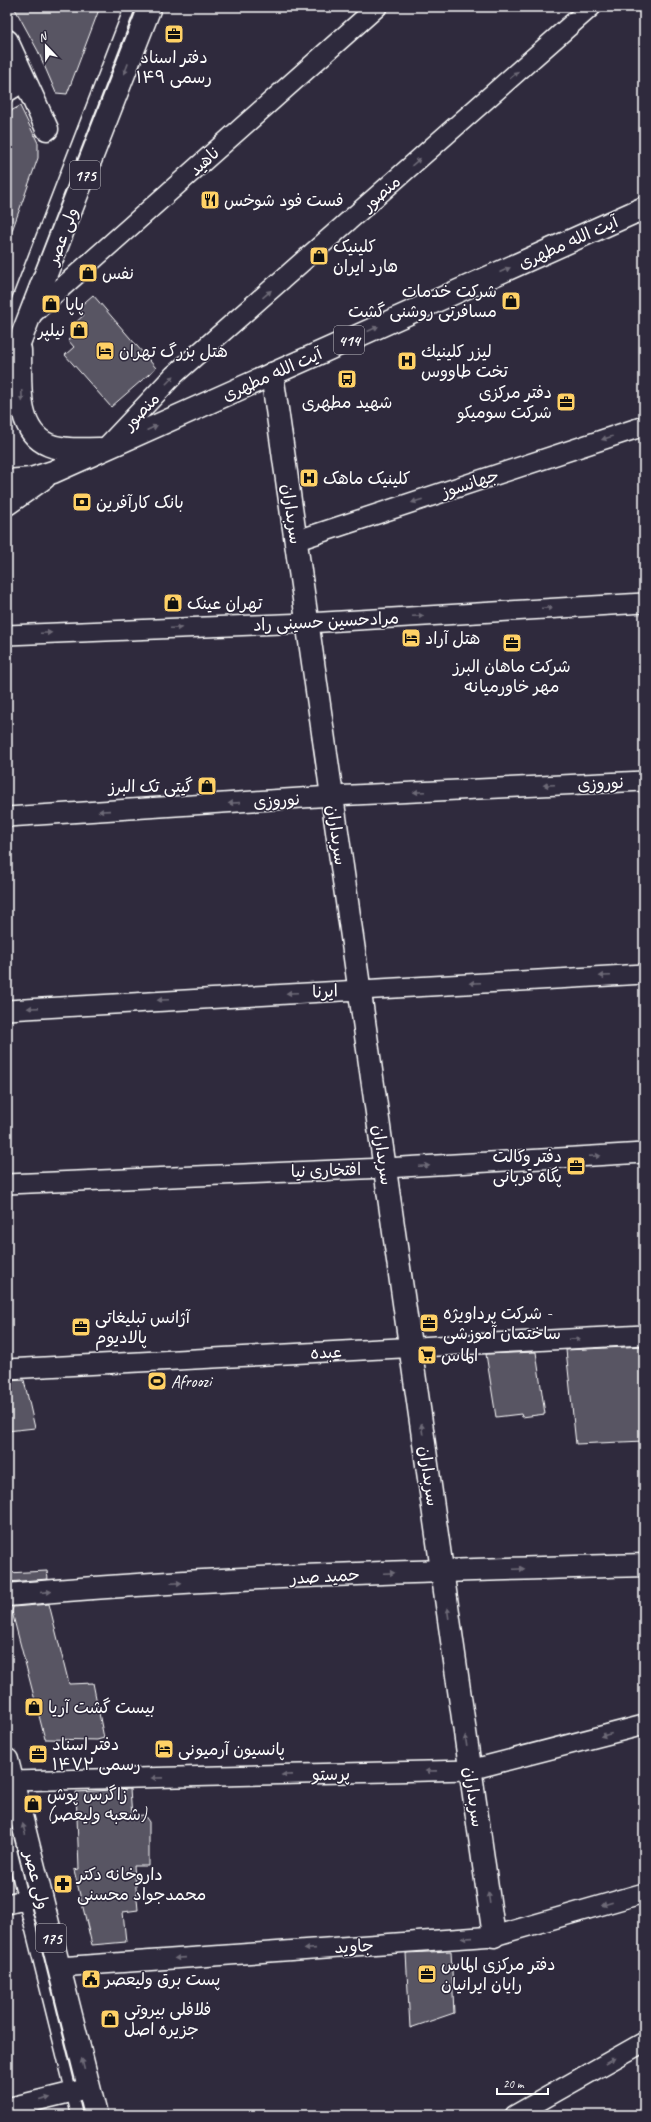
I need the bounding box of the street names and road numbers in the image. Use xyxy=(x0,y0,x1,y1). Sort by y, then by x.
street label: ناهید xyxy=(185,142,224,180)
road number: 175 xyxy=(70,161,100,189)
street label: منصور xyxy=(356,171,405,217)
street label: ولی عصر xyxy=(41,205,83,270)
street label: آیت الله مطهری xyxy=(515,211,622,274)
road number: 414 xyxy=(334,326,364,354)
street label: آیت الله مطهری xyxy=(219,343,326,406)
street label: منصور xyxy=(117,388,164,436)
street label: جهانسوز xyxy=(437,464,502,503)
street label: سربداران xyxy=(277,483,306,546)
street label: مرادحسین حسینی راد xyxy=(253,607,399,636)
street label: نوروزی xyxy=(577,772,625,795)
street label: نوروزی xyxy=(253,788,301,813)
street label: سربداران xyxy=(322,804,351,867)
street label: ايرنا xyxy=(312,980,338,1003)
street label: سربداران xyxy=(368,1124,397,1187)
street label: افتخاری نیا xyxy=(291,1159,362,1182)
street label: عبده xyxy=(310,1341,342,1364)
street label: سربداران xyxy=(414,1445,443,1508)
street label: حمید صدر xyxy=(288,1564,360,1589)
street label: پرستو xyxy=(311,1764,350,1786)
street label: سربداران xyxy=(459,1766,488,1829)
street label: ولی عصر xyxy=(19,1847,54,1912)
road number: 175 xyxy=(36,1924,66,1952)
street label: جاوید xyxy=(334,1935,374,1958)

